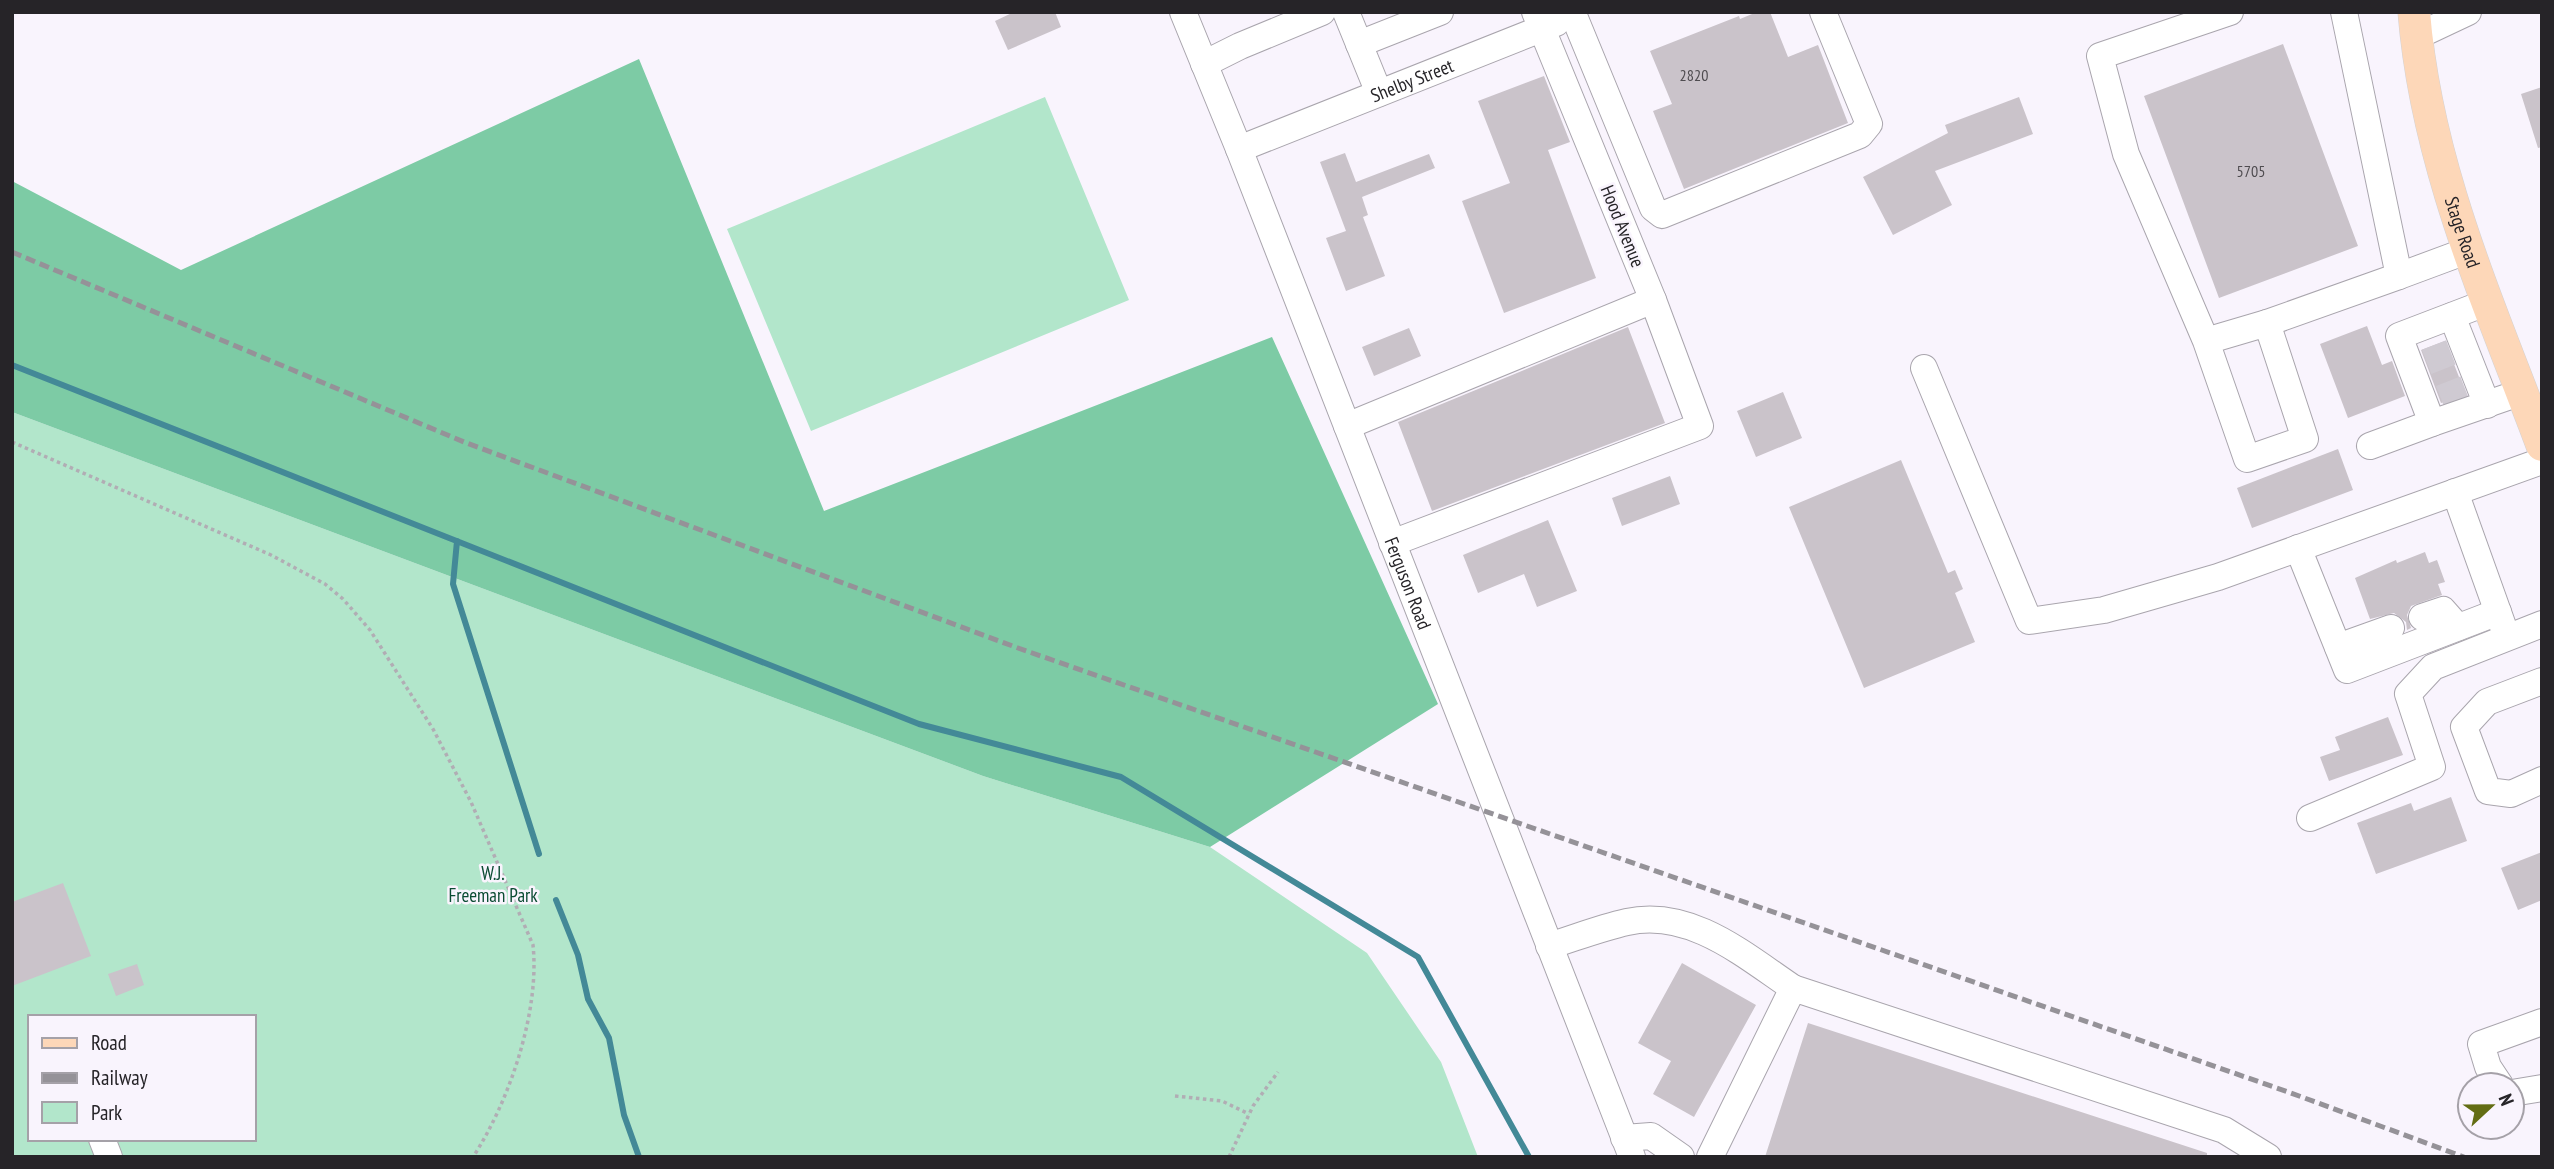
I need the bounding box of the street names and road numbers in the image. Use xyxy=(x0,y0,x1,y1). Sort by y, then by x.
street label: Shelby Street xyxy=(1367,53,1457,107)
street label: Hood Avenue xyxy=(1596,181,1650,271)
street label: Stage Road xyxy=(2440,194,2486,271)
street label: Ferguson Road xyxy=(1379,534,1437,633)

